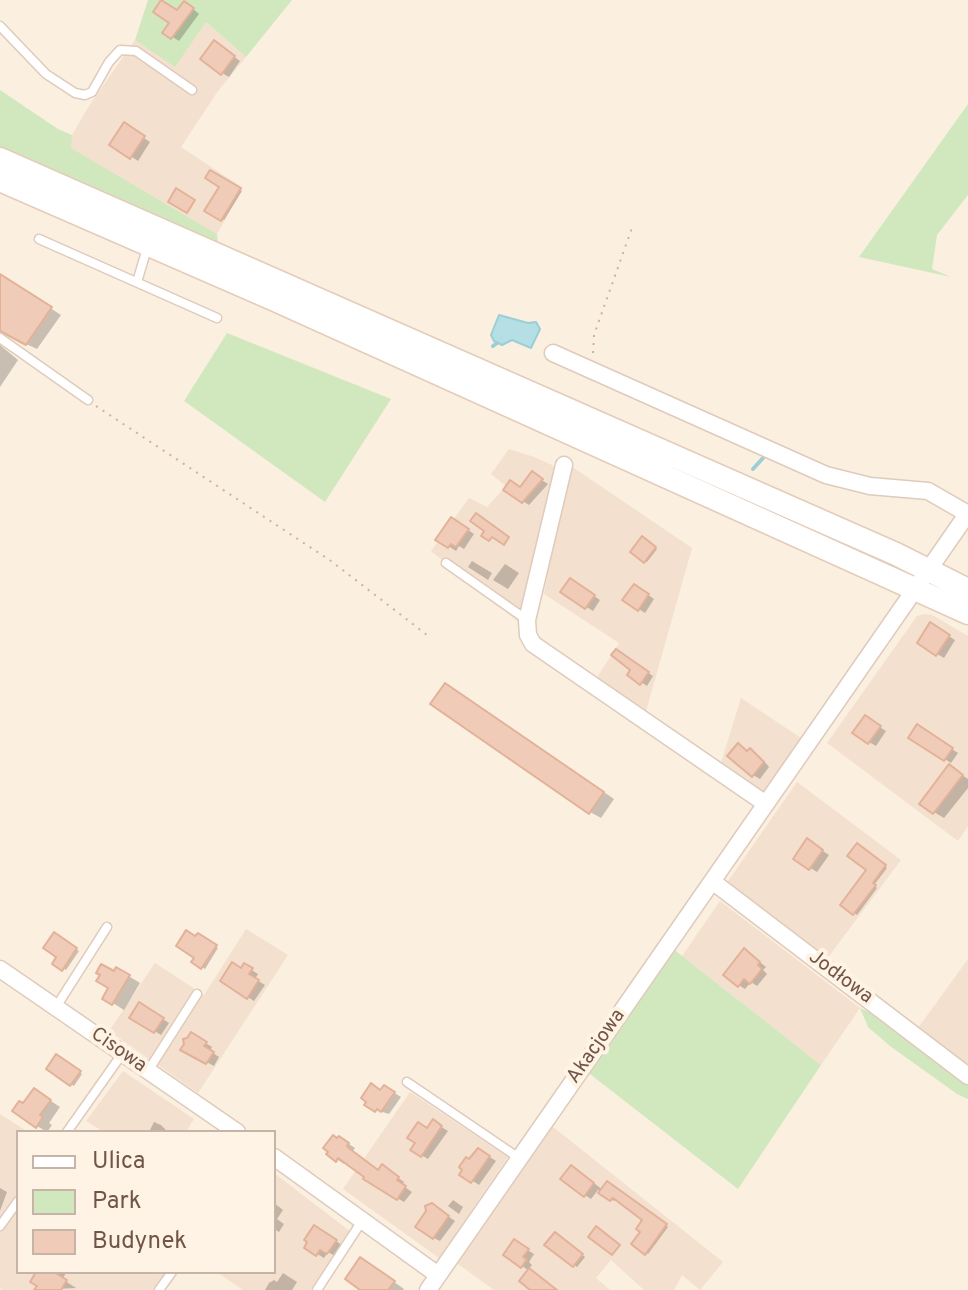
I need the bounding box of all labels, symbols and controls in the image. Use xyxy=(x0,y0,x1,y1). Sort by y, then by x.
street label: Jodłowa xyxy=(803,946,877,1010)
street label: Akacjowa xyxy=(563,1005,631,1089)
street label: Cisowa xyxy=(85,1023,151,1079)
legend xyxy=(16,1130,276,1274)
text: Ulica xyxy=(92,1147,145,1177)
text: Park xyxy=(92,1187,142,1217)
text: Budynek xyxy=(92,1227,187,1257)

